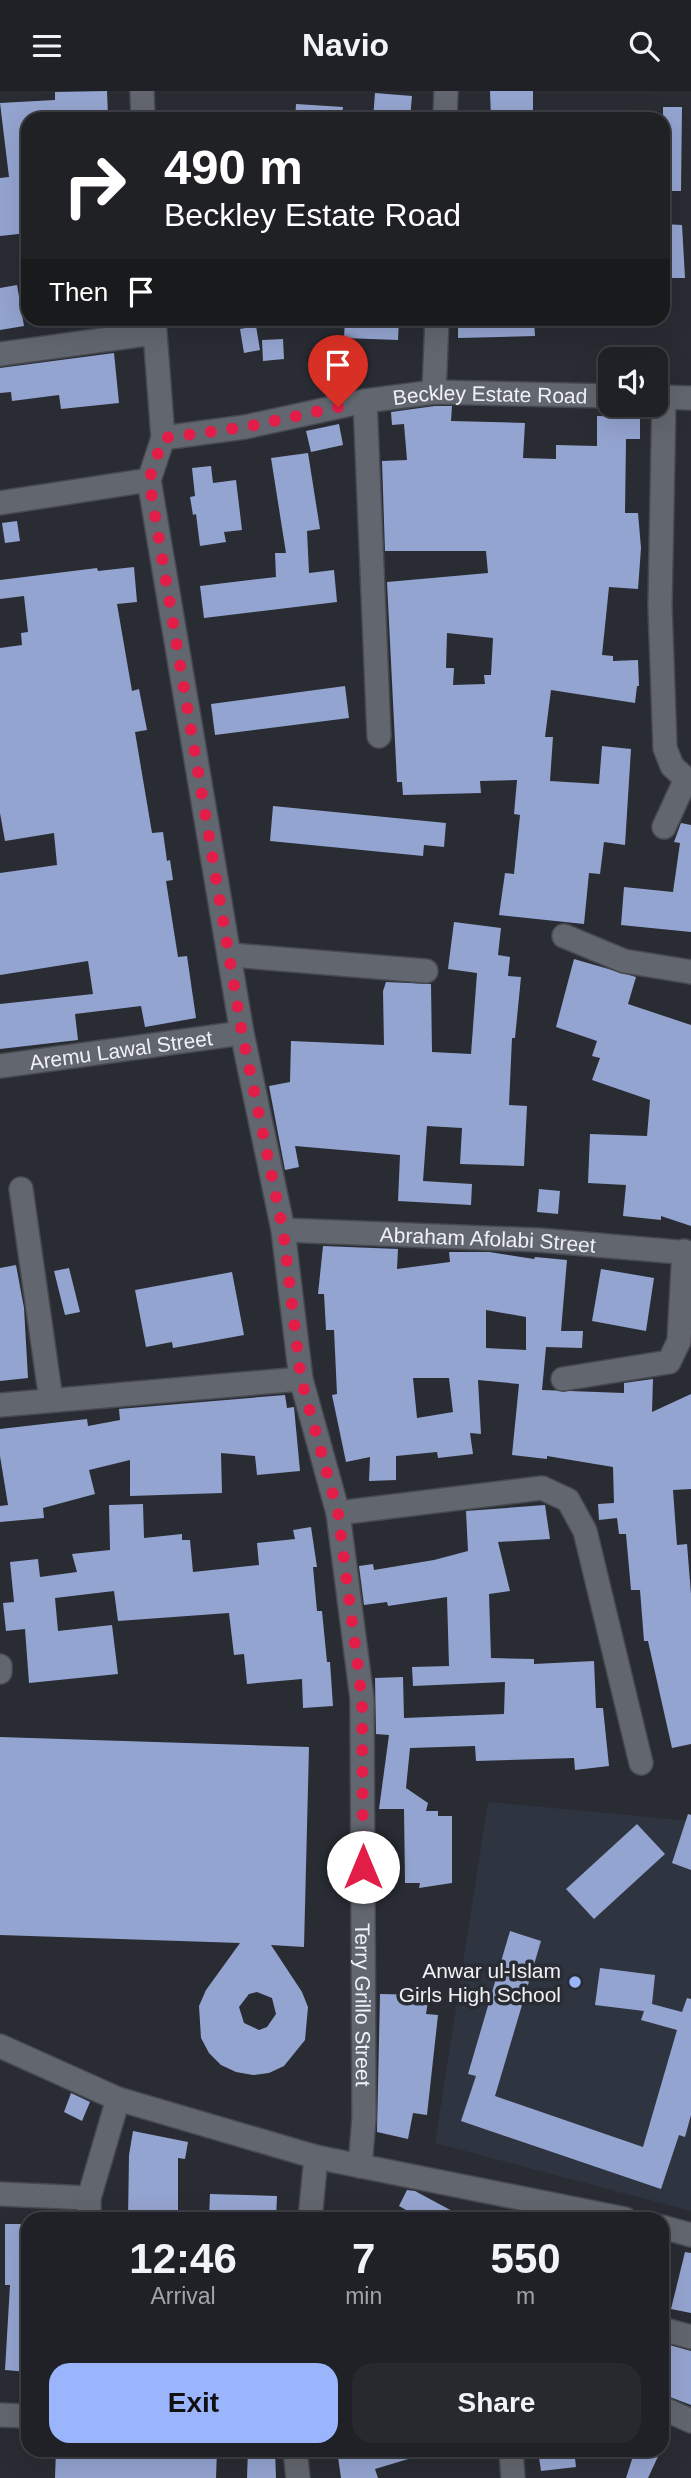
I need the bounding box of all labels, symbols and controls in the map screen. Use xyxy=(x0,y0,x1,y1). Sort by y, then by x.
icon: menu xyxy=(28,27,66,65)
text: Navio xyxy=(302,27,389,63)
icon: search xyxy=(625,27,663,65)
icon: right xyxy=(49,140,140,231)
text: 490 m xyxy=(164,140,303,194)
text: Beckley Estate Road xyxy=(164,197,461,233)
icon: arrive xyxy=(122,273,160,311)
text: Then xyxy=(49,277,108,307)
pin xyxy=(308,335,368,407)
icon: arrive xyxy=(319,346,357,384)
map controls xyxy=(598,347,668,417)
button: sound xyxy=(598,347,668,417)
street label: Beckley Estate Road xyxy=(391,380,588,409)
street label: Aremu Lawal Street xyxy=(28,1026,214,1073)
street label: Abraham Afolabi Street xyxy=(379,1222,597,1256)
position arrow xyxy=(326,1830,400,1904)
street label: Terry Grillo Street xyxy=(352,1923,375,2087)
place label: Anwar ul-Islam Girls High School xyxy=(399,1959,561,2006)
marker: Anwar ul-Islam Girls High School xyxy=(567,1974,583,1990)
text: 12:46 xyxy=(129,2235,237,2282)
text: 7 xyxy=(352,2235,375,2282)
text: 550 xyxy=(491,2235,561,2282)
text: Arrival xyxy=(150,2283,216,2309)
text: min xyxy=(345,2283,382,2309)
text: m xyxy=(516,2283,535,2309)
button: Exit xyxy=(49,2363,338,2443)
button: Share xyxy=(352,2363,641,2443)

